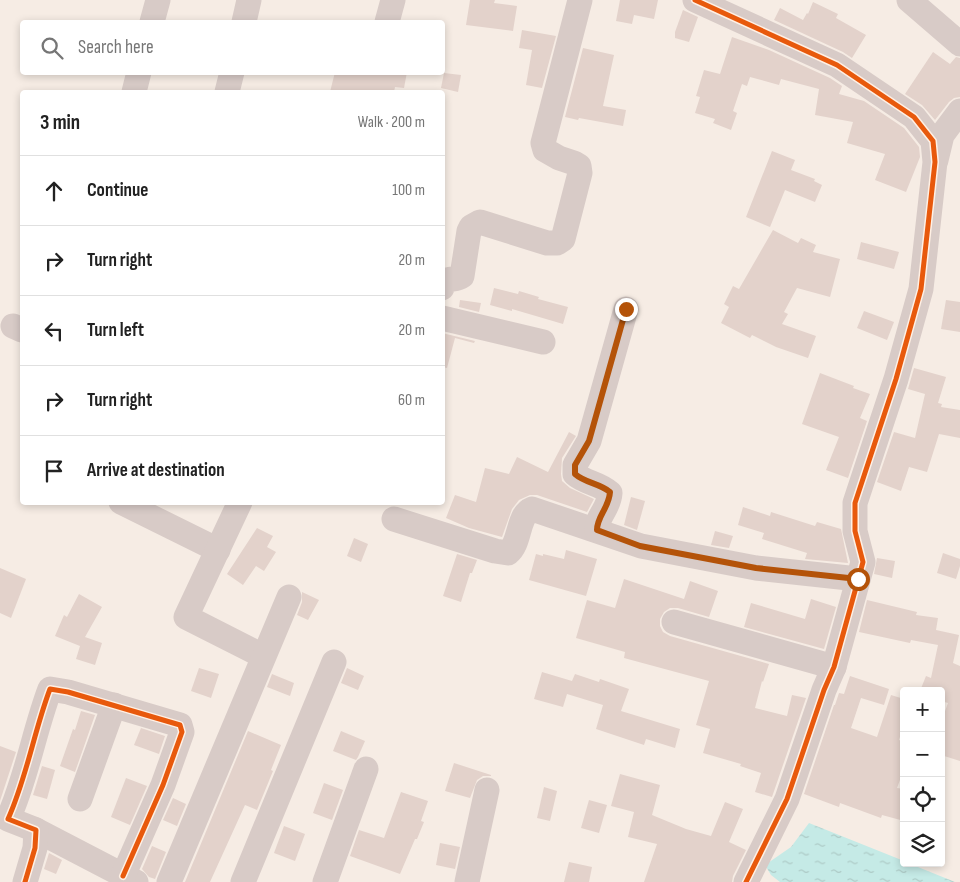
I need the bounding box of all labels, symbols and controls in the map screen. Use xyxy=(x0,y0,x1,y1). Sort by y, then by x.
search box xyxy=(20,20,445,75)
icon: search xyxy=(38,34,66,62)
text: Search here xyxy=(78,36,154,59)
text: 3 min xyxy=(40,110,80,135)
text: Walk · 200 m xyxy=(358,113,425,132)
icon: ahead xyxy=(40,177,68,205)
text: Continue xyxy=(87,179,148,202)
text: 100 m xyxy=(392,181,425,200)
icon: right xyxy=(40,247,68,275)
text: Turn right xyxy=(87,249,152,272)
text: 20 m xyxy=(398,251,425,270)
route end xyxy=(615,298,638,321)
icon: left xyxy=(40,317,68,345)
text: Turn left xyxy=(87,319,144,342)
text: 20 m xyxy=(398,321,425,340)
icon: right xyxy=(40,387,68,415)
text: Turn right xyxy=(87,389,152,412)
text: 60 m xyxy=(398,391,425,410)
icon: arrive xyxy=(40,457,68,485)
text: Arrive at destination xyxy=(87,459,225,482)
route start xyxy=(847,568,870,591)
map controls xyxy=(900,687,945,867)
button: + xyxy=(900,687,945,732)
button: − xyxy=(900,732,945,777)
button: locate xyxy=(900,777,945,822)
button: layers xyxy=(900,822,945,867)

